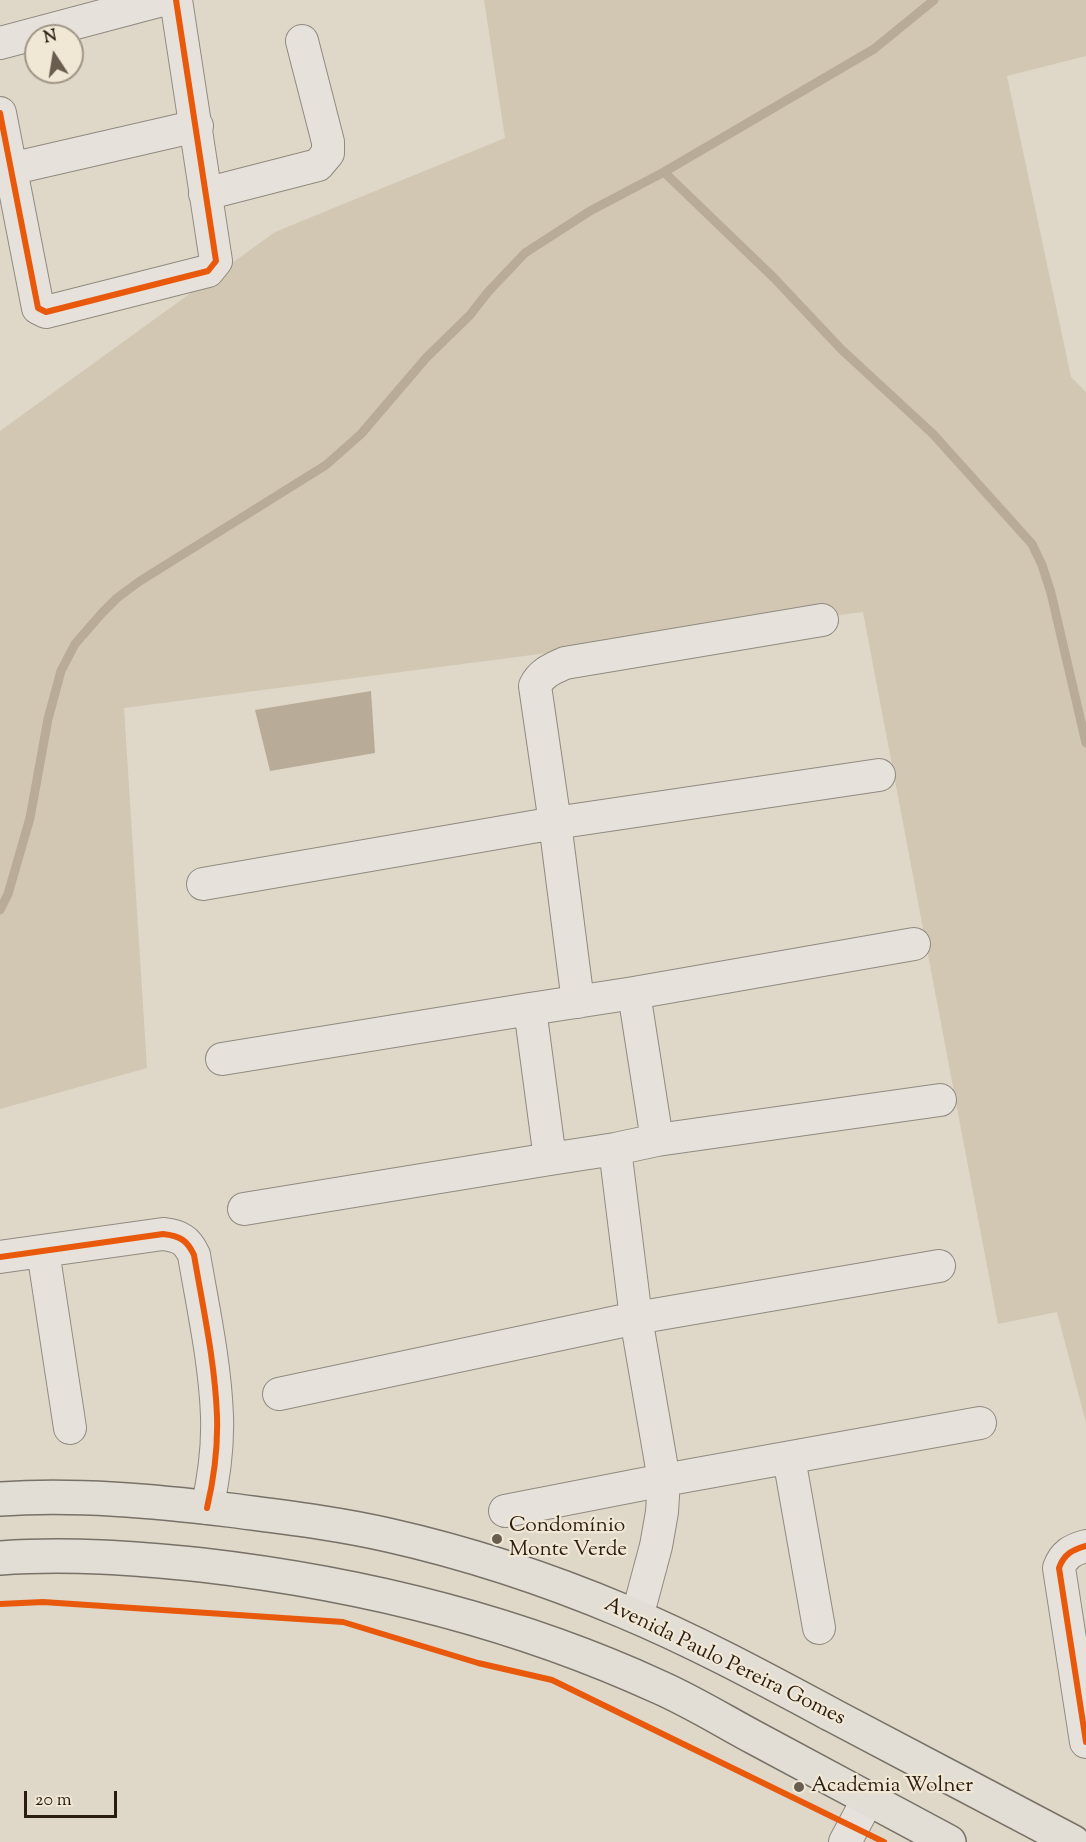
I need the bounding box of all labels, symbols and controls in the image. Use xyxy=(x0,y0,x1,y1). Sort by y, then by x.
north arrow xyxy=(24,24,84,84)
text: N xyxy=(42,25,59,50)
place label: Condomínio Monte Verde xyxy=(509,1514,627,1564)
marker: Condomínio Monte Verde xyxy=(490,1532,504,1546)
street label: Avenida Paulo Pereira Gomes xyxy=(599,1594,849,1732)
place label: Academia Wolner xyxy=(811,1774,973,1800)
scale bar xyxy=(27,1779,120,1817)
marker: Academia Wolner xyxy=(792,1780,806,1794)
text: 20 m xyxy=(35,1788,72,1814)

